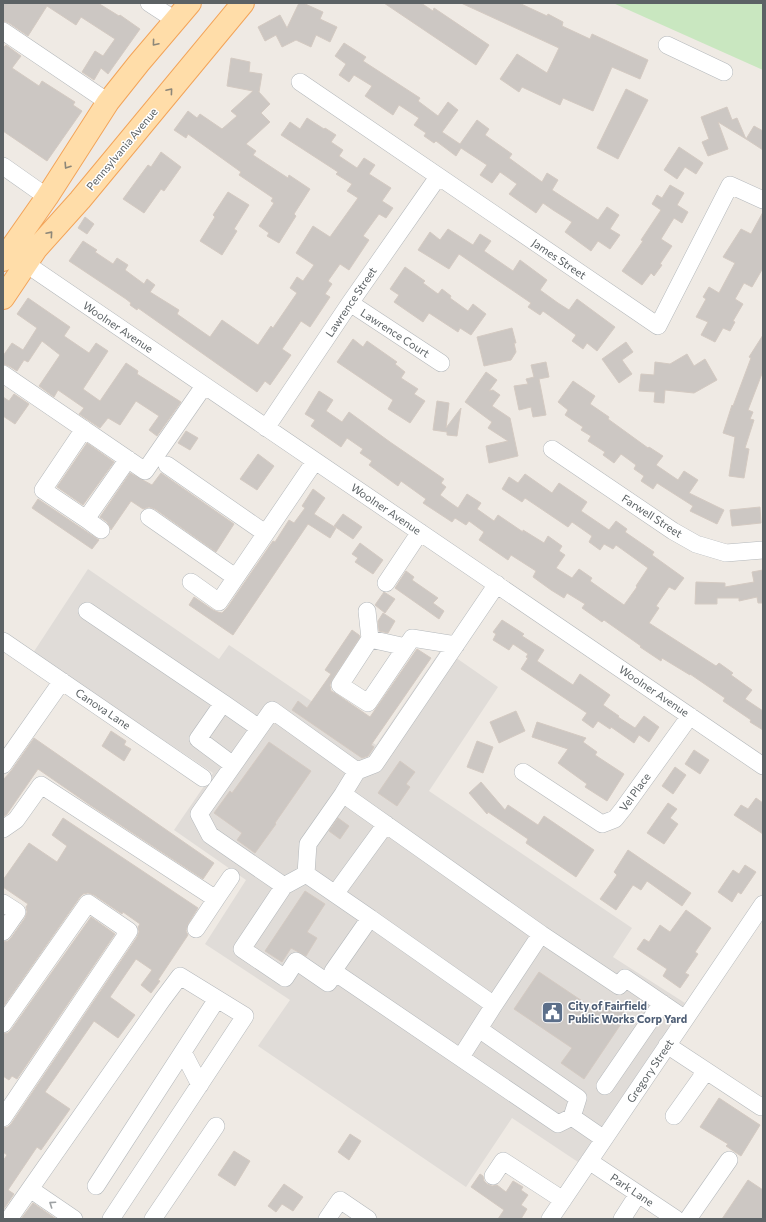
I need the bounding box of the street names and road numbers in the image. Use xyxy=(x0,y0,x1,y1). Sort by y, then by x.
street label: Pennsylvania Avenue xyxy=(83,105,160,192)
street label: James Street xyxy=(529,236,589,283)
street label: Lawrence Street xyxy=(322,264,379,339)
street label: Woolner Avenue xyxy=(81,298,156,355)
street label: Lawrence Court xyxy=(358,305,433,360)
street label: Woolner Avenue xyxy=(349,480,424,537)
street label: Farwell Street xyxy=(620,491,685,540)
street label: Woolner Avenue xyxy=(617,662,692,719)
street label: Canova Lane xyxy=(73,685,133,732)
street label: Vel Place xyxy=(616,770,653,813)
street label: Gregory Street xyxy=(624,1036,676,1105)
street label: Park Lane xyxy=(608,1170,657,1209)

